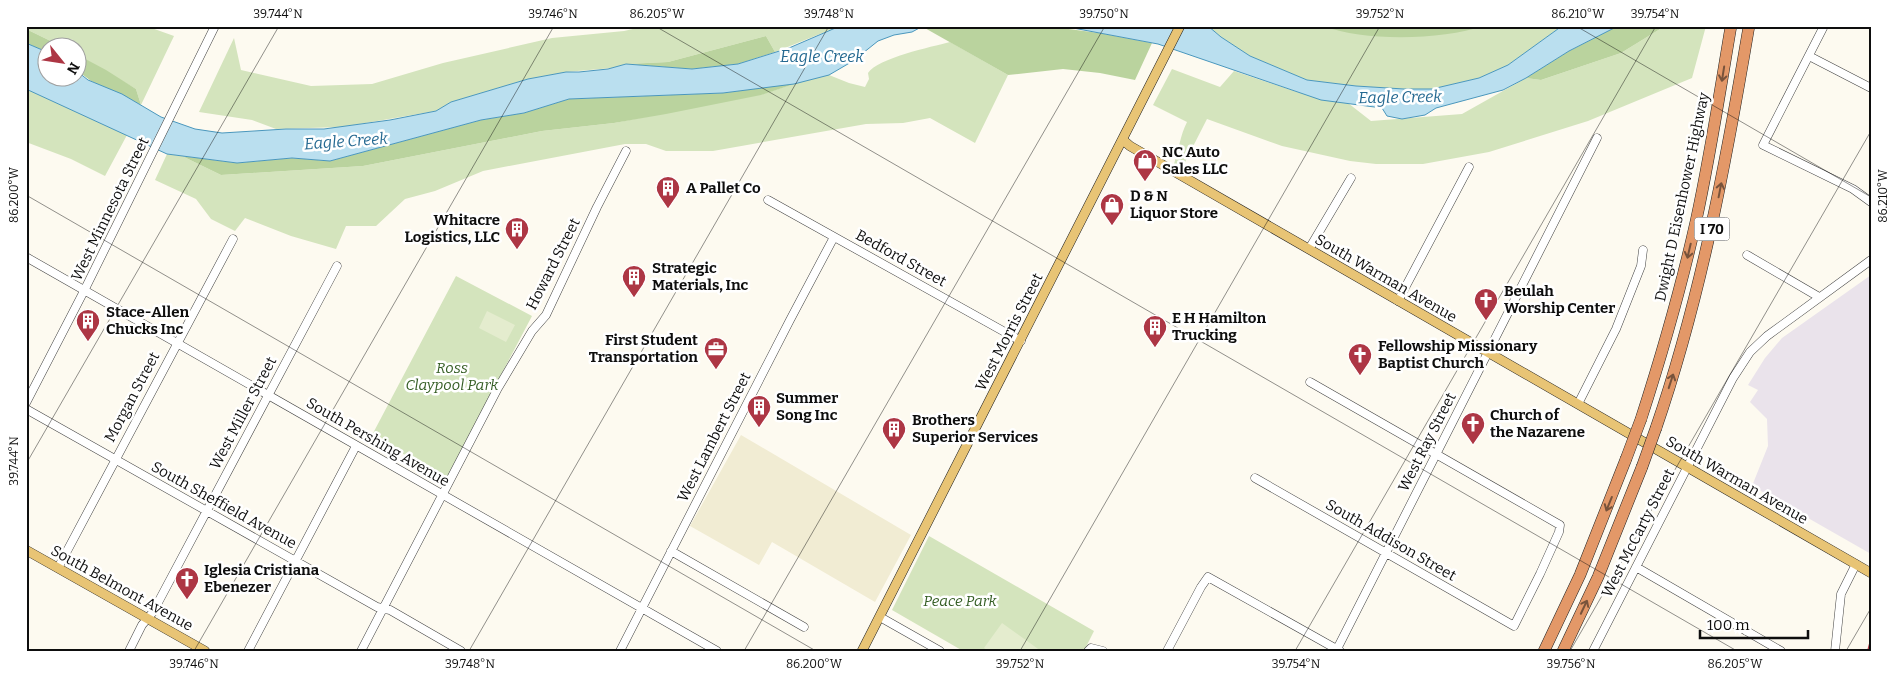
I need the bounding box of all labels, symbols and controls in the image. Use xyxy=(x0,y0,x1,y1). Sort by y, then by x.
text: 39.744°N xyxy=(253,7,303,21)
text: 39.746°N xyxy=(528,7,578,21)
text: 86.205°W xyxy=(630,7,685,21)
text: 39.748°N xyxy=(804,7,855,21)
text: 39.750°N xyxy=(1079,7,1129,21)
text: 39.752°N xyxy=(1356,7,1405,21)
text: 86.210°W xyxy=(1551,7,1605,21)
text: 39.754°N xyxy=(1631,7,1680,21)
north arrow xyxy=(38,38,88,88)
water label: Eagle Creek xyxy=(780,47,864,66)
text: N xyxy=(63,59,83,77)
one-way arrow xyxy=(1718,66,1728,82)
water label: Eagle Creek xyxy=(1358,87,1442,107)
street label: Dwight D Eisenhower Highway xyxy=(1651,91,1713,303)
water label: Eagle Creek xyxy=(304,129,389,153)
street label: West Minnesota Street xyxy=(67,134,153,284)
place label: NC Auto Sales LLC xyxy=(1162,143,1228,178)
shop icon: NC Auto Sales LLC xyxy=(1132,148,1158,182)
text: 86.200°W xyxy=(7,166,21,223)
text: 86.210°W xyxy=(1876,169,1890,223)
building icon: A Pallet Co xyxy=(655,175,681,209)
place label: A Pallet Co xyxy=(686,179,761,197)
one-way arrow xyxy=(1716,182,1725,198)
place label: D & N Liquor Store xyxy=(1130,187,1218,222)
shop icon: D & N Liquor Store xyxy=(1099,192,1125,226)
place label: Whitacre Logistics, LLC xyxy=(405,211,500,246)
street label: Howard Street xyxy=(522,215,584,313)
building icon: Whitacre Logistics, LLC xyxy=(504,216,530,250)
road number: I 70 xyxy=(1694,218,1730,240)
street label: Bedford Street xyxy=(853,226,950,291)
street label: South Warman Avenue xyxy=(1312,230,1460,326)
one-way arrow xyxy=(1684,243,1693,259)
place label: Strategic Materials, Inc xyxy=(652,259,749,294)
building icon: Strategic Materials, Inc xyxy=(621,264,647,298)
street label: West Morris Street xyxy=(972,270,1047,394)
place label: Beulah Worship Center xyxy=(1504,282,1615,317)
church icon: Beulah Worship Center xyxy=(1473,287,1499,321)
place label: Stace-Allen Chucks Inc xyxy=(106,303,189,338)
building icon: Stace-Allen Chucks Inc xyxy=(75,308,101,342)
place label: E H Hamilton Trucking xyxy=(1172,309,1266,344)
building icon: E H Hamilton Trucking xyxy=(1142,314,1168,348)
place label: First Student Transportation xyxy=(589,331,698,366)
office icon: First Student Transportation xyxy=(703,336,729,370)
place label: Fellowship Missionary Baptist Church xyxy=(1378,337,1538,372)
church icon: Fellowship Missionary Baptist Church xyxy=(1347,342,1373,376)
street label: Morgan Street xyxy=(101,348,164,445)
street label: West Miller Street xyxy=(206,353,280,472)
park label: Ross Claypool Park xyxy=(406,359,499,394)
street label: West Lambert Street xyxy=(674,369,755,505)
one-way arrow xyxy=(1667,374,1677,390)
place label: Summer Song Inc xyxy=(776,389,838,424)
street label: West Ray Street xyxy=(1394,389,1460,495)
street label: South Pershing Avenue xyxy=(303,394,453,490)
building icon: Summer Song Inc xyxy=(746,394,772,428)
place label: Church of the Nazarene xyxy=(1490,406,1585,441)
place label: Brothers Superior Services xyxy=(912,411,1038,446)
church icon: Church of the Nazarene xyxy=(1460,411,1486,445)
building icon: Brothers Superior Services xyxy=(881,416,907,450)
street label: South Warman Avenue xyxy=(1663,432,1811,528)
text: 39.744°N xyxy=(7,436,21,486)
street label: South Sheffield Avenue xyxy=(148,458,300,552)
street label: West McCarty Street xyxy=(1598,465,1678,600)
street label: South Addison Street xyxy=(1323,495,1460,585)
one-way arrow xyxy=(1604,496,1613,511)
street label: South Belmont Avenue xyxy=(48,541,196,635)
place label: Iglesia Cristiana Ebenezer xyxy=(204,561,320,596)
church icon: Iglesia Cristiana Ebenezer xyxy=(174,566,200,600)
park label: Peace Park xyxy=(923,592,998,610)
one-way arrow xyxy=(1580,600,1590,615)
scale bar xyxy=(1700,607,1807,639)
text: 100 m xyxy=(1707,616,1750,634)
text: 39.746°N xyxy=(169,657,219,671)
text: 39.748°N xyxy=(445,657,496,671)
text: 86.200°W xyxy=(786,657,843,671)
text: 39.752°N xyxy=(996,657,1045,671)
text: 39.754°N xyxy=(1272,657,1321,671)
text: 39.756°N xyxy=(1547,657,1596,671)
text: 86.205°W xyxy=(1708,657,1763,671)

